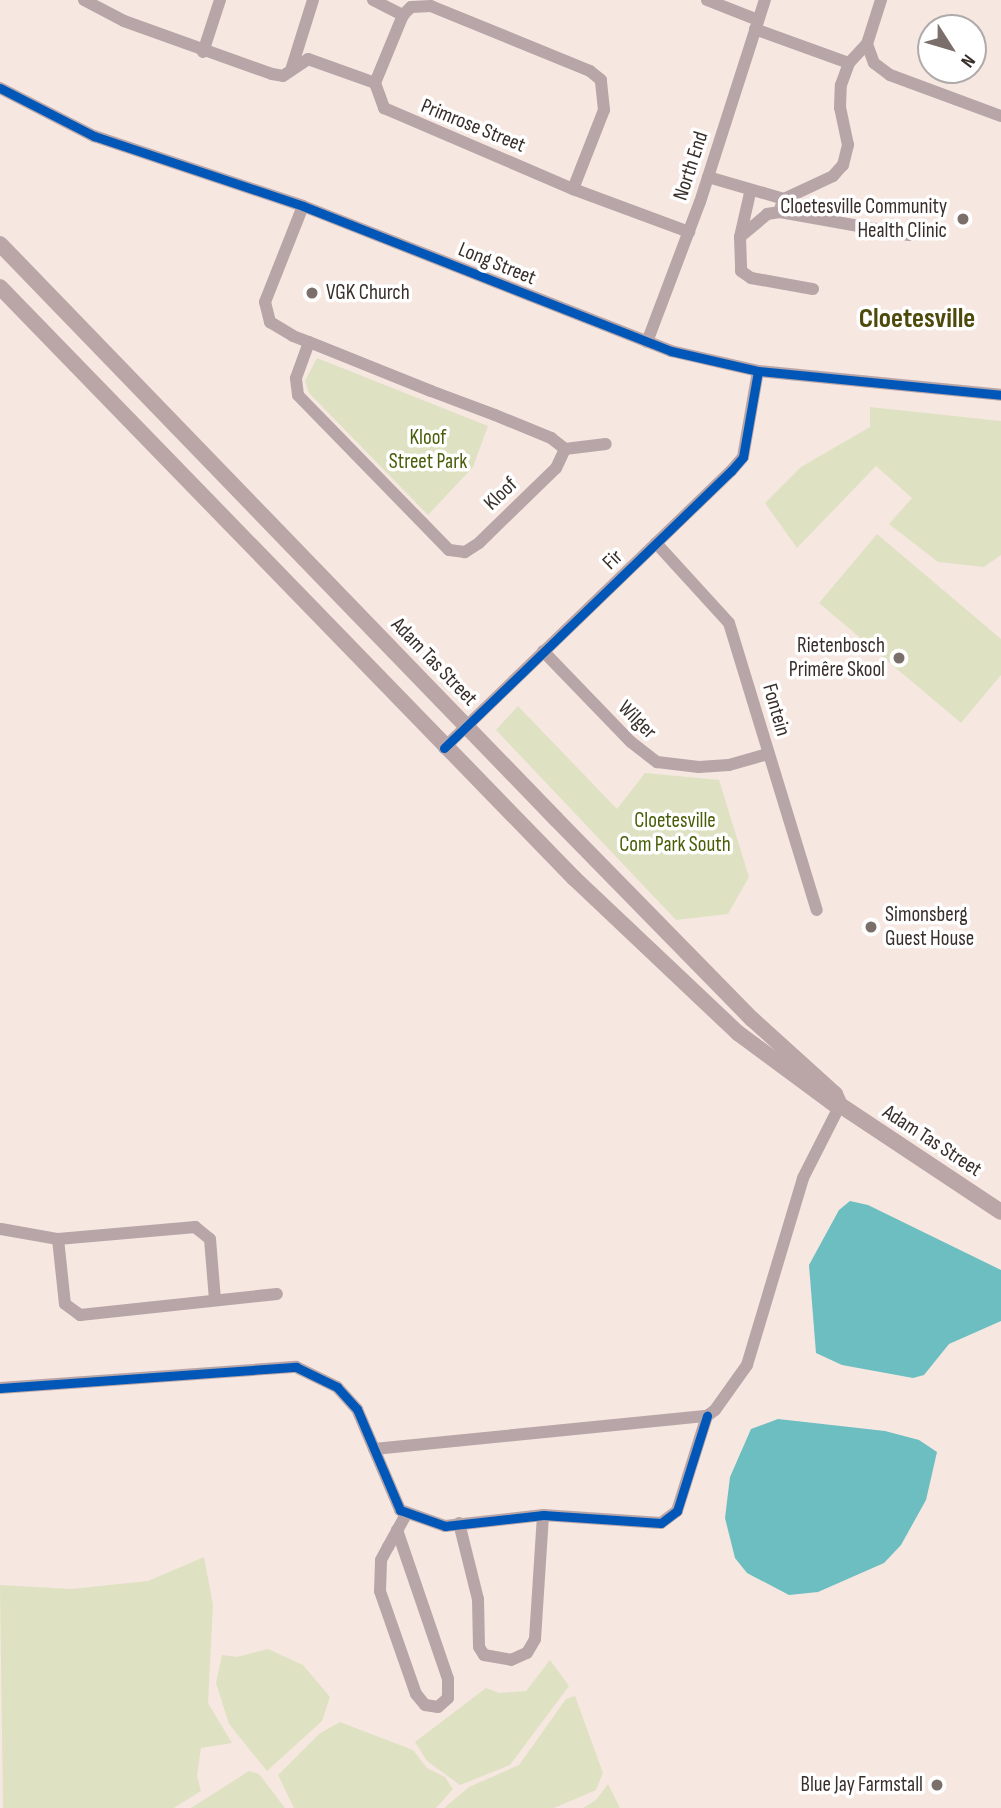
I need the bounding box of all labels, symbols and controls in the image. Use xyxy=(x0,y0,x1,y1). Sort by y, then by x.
north arrow xyxy=(917,14,987,84)
text: N xyxy=(955,50,980,72)
street label: Primrose Street xyxy=(417,94,529,158)
street label: North End xyxy=(668,128,714,204)
place label: Cloetesville Community Health Clinic xyxy=(780,194,947,244)
marker: Cloetesville Community Health Clinic xyxy=(953,209,973,229)
street label: Long Street xyxy=(455,237,539,291)
place label: VGK Church xyxy=(326,280,410,306)
marker: VGK Church xyxy=(304,285,320,301)
district label: Cloetesville xyxy=(859,302,975,336)
park label: Kloof Street Park xyxy=(389,425,467,475)
street label: Kloof xyxy=(479,472,523,516)
street label: Fir xyxy=(598,545,628,575)
street label: Adam Tas Street xyxy=(386,613,482,711)
place label: Rietenbosch Primêre Skool xyxy=(789,633,885,683)
marker: Rietenbosch Primêre Skool xyxy=(891,650,907,666)
street label: Fontein xyxy=(757,681,795,739)
street label: Wilger xyxy=(612,695,662,745)
park label: Cloetesville Com Park South xyxy=(619,808,731,858)
place label: Simonsberg Guest House xyxy=(885,902,974,952)
marker: Simonsberg Guest House xyxy=(863,919,879,935)
street label: Adam Tas Street xyxy=(878,1100,986,1182)
place label: Blue Jay Farmstall xyxy=(801,1772,923,1798)
marker: Blue Jay Farmstall xyxy=(929,1777,945,1793)

